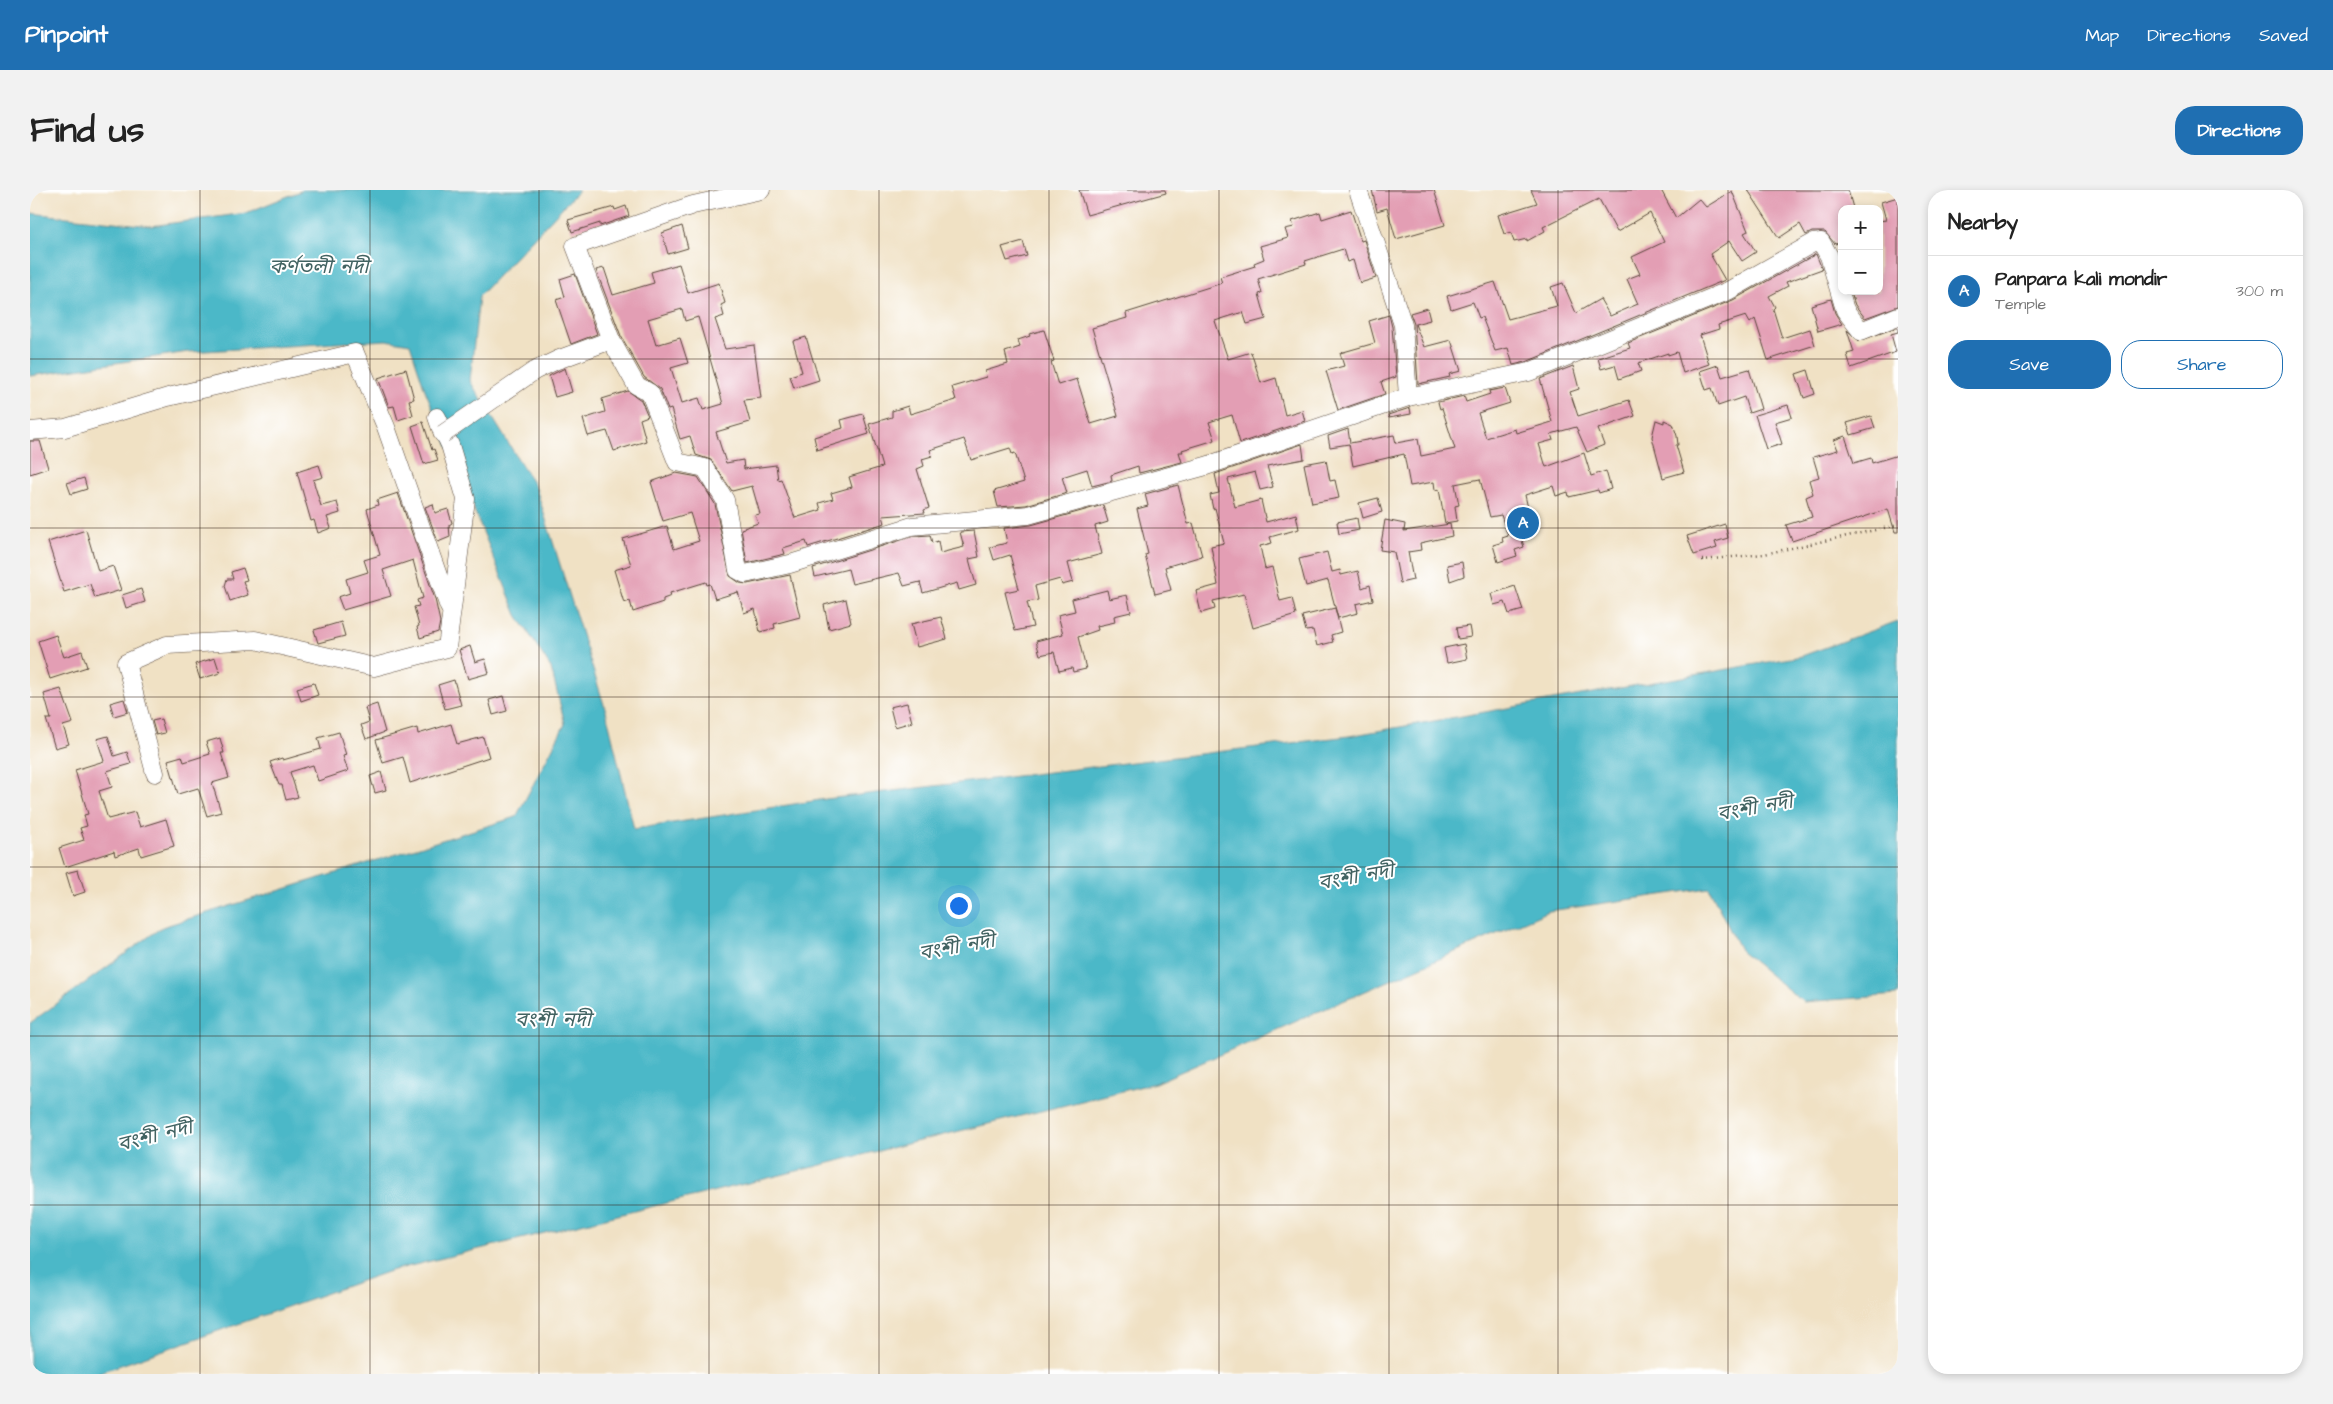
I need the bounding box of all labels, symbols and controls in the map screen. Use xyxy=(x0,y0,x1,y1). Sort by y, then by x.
text: Pinpoint xyxy=(25,18,108,52)
text: Map xyxy=(2085,23,2119,48)
text: Directions xyxy=(2147,23,2231,48)
text: Saved xyxy=(2259,23,2308,48)
text: Find us xyxy=(30,106,144,155)
button: Directions xyxy=(2175,106,2303,155)
map controls xyxy=(1838,205,1883,295)
button: + xyxy=(1838,205,1883,250)
text: Nearby xyxy=(1948,208,2018,237)
button: − xyxy=(1838,250,1883,295)
water label: কর্ণতলী নদী xyxy=(269,253,372,281)
text: Panpara kali mondir xyxy=(1995,266,2167,293)
text: A xyxy=(1959,280,1969,302)
text: 300 m xyxy=(2236,280,2283,302)
text: Temple xyxy=(1995,293,2046,315)
button: Save xyxy=(1948,340,2111,389)
button: Share xyxy=(2121,340,2283,389)
pin: A xyxy=(1507,504,1539,542)
water label: বংশী নদী xyxy=(1715,787,1798,828)
water label: বংশী নদী xyxy=(1316,856,1399,897)
your location xyxy=(946,893,972,919)
water label: বংশী নদী xyxy=(917,926,1000,967)
water label: বংশী নদী xyxy=(515,1006,595,1034)
water label: বংশী নদী xyxy=(115,1112,199,1159)

